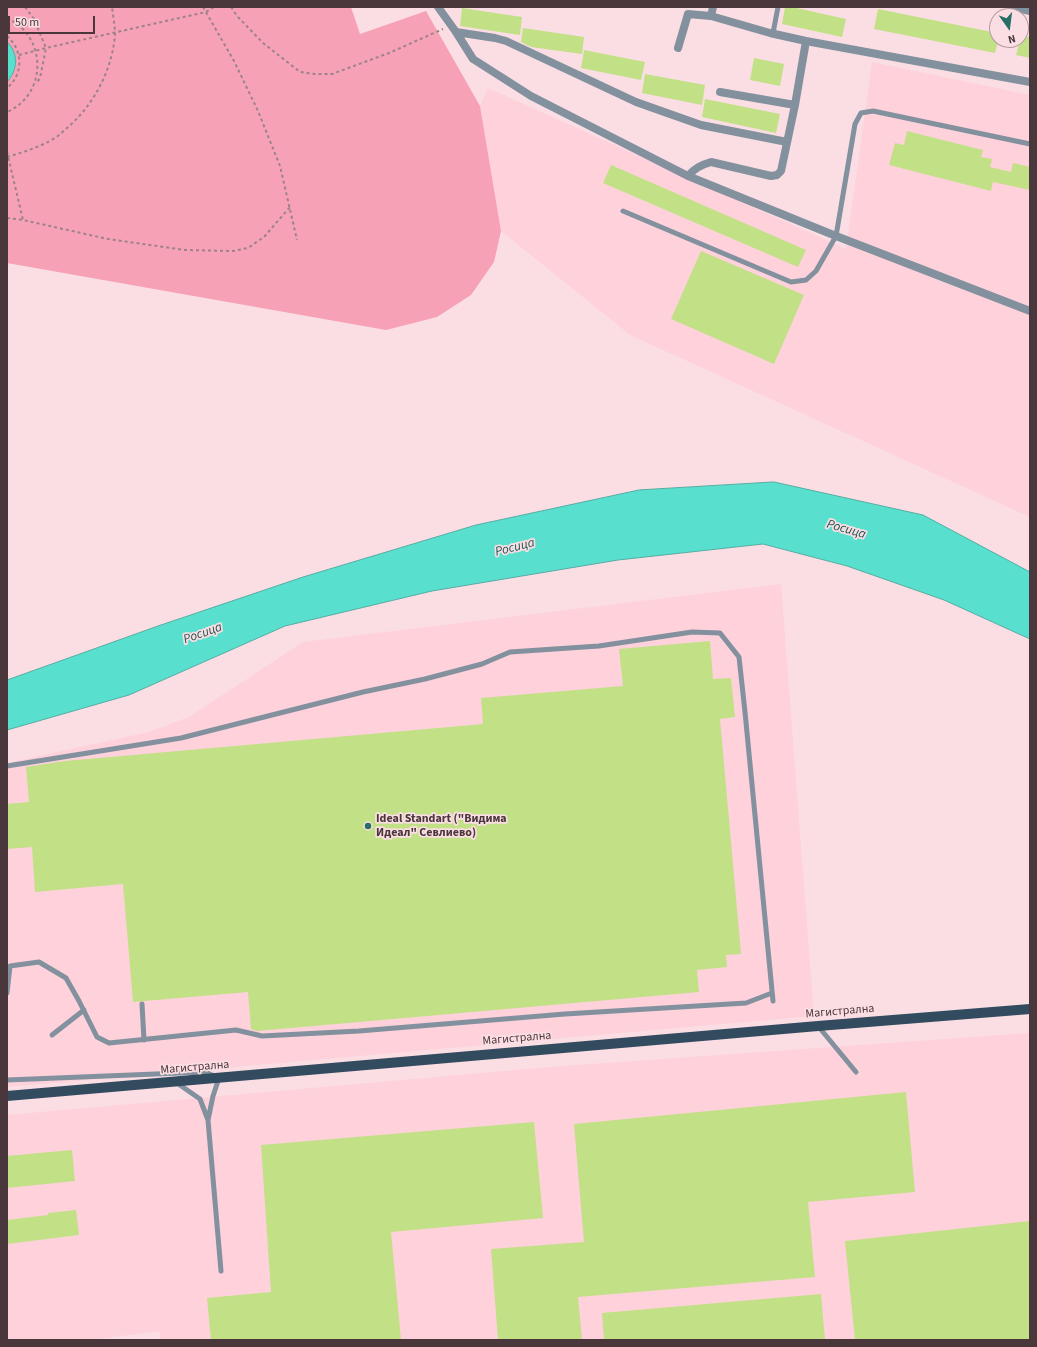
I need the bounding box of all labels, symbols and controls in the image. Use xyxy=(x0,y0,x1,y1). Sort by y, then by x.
scale bar xyxy=(10,8,97,34)
north arrow xyxy=(989,8,1029,48)
text: 50 m xyxy=(15,14,39,31)
text: N xyxy=(1006,31,1017,47)
water label: Росица xyxy=(825,517,867,543)
water label: Росица xyxy=(494,536,536,560)
water label: Росица xyxy=(181,620,225,648)
place label: Ideal Standart ("Видима Идеал" Севлиево) xyxy=(376,812,507,840)
marker: Ideal Standart ("Видима Идеал" Севлиево) xyxy=(363,821,373,831)
street label: Магистрална xyxy=(805,1002,875,1022)
street label: Магистрална xyxy=(482,1029,552,1049)
street label: Магистрална xyxy=(160,1058,230,1078)

